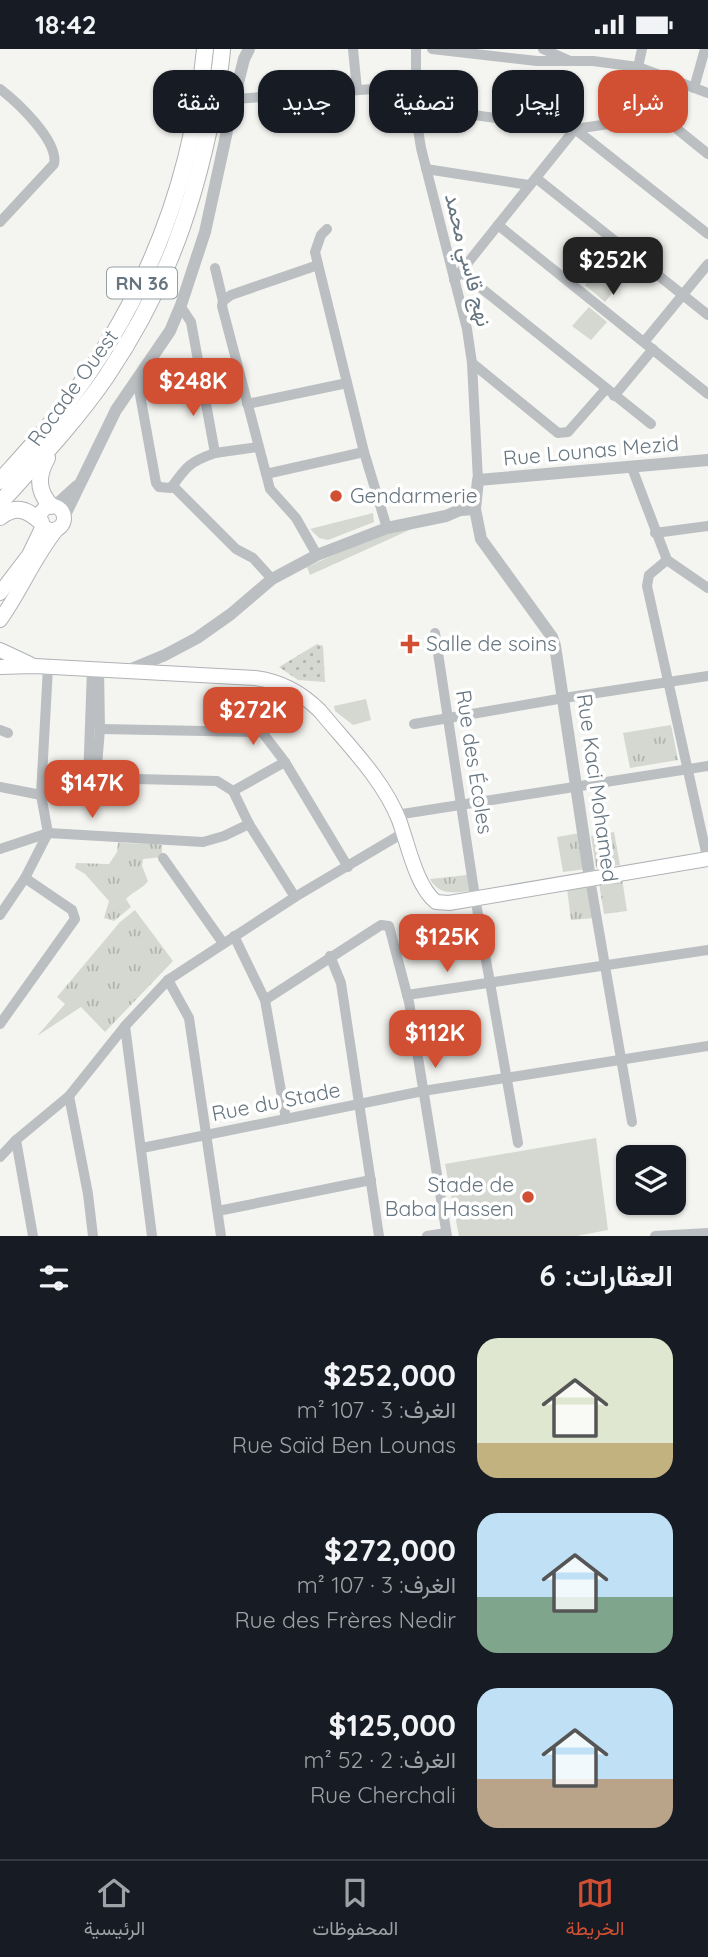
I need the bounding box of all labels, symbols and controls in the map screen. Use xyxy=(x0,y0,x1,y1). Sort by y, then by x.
text: 18:42 xyxy=(35,8,97,41)
chip: شقة xyxy=(153,70,244,133)
chip: جديد xyxy=(258,70,355,133)
chip: تصفية xyxy=(369,70,478,133)
chip: إيجار xyxy=(492,70,584,133)
chip: شراء xyxy=(598,70,688,133)
street label: نهج قاسي محمد xyxy=(435,190,498,330)
pin: $252K xyxy=(564,237,662,297)
text: $252K xyxy=(579,245,647,274)
road number: RN 36 xyxy=(107,267,177,299)
street label: Rocade Ouest xyxy=(21,324,123,451)
pin: $248K xyxy=(144,359,242,418)
text: $248K xyxy=(159,366,227,395)
street label: Rue Lounas Mezid xyxy=(502,429,680,471)
place label: Gendarmerie xyxy=(350,482,478,508)
marker: Gendarmerie xyxy=(328,488,344,504)
place label: Salle de soins xyxy=(426,630,557,656)
marker: Salle de soins xyxy=(400,634,420,654)
pin: $272K xyxy=(204,687,302,747)
street label: Rue des Écoles xyxy=(451,688,499,836)
street label: Rue Kaci Mohamed xyxy=(572,692,624,884)
text: $272K xyxy=(219,695,287,724)
pin: $147K xyxy=(43,761,141,820)
text: $147K xyxy=(60,768,124,797)
pin: $125K xyxy=(398,915,496,974)
text: $125K xyxy=(415,922,479,951)
pin: $112K xyxy=(386,1011,484,1070)
text: $112K xyxy=(405,1018,465,1047)
street label: Rue du Stade xyxy=(209,1076,342,1126)
map controls xyxy=(616,1145,686,1215)
button: layers xyxy=(616,1145,686,1215)
place label: Stade de Baba Hassen xyxy=(385,1171,514,1221)
marker: Stade de Baba Hassen xyxy=(520,1189,536,1205)
text: العقارات: 6 xyxy=(539,1256,673,1294)
icon: filters xyxy=(35,1259,73,1297)
text: $252,000 xyxy=(323,1356,456,1394)
icon: home xyxy=(533,1366,617,1450)
text: الغرف: 3 · 107 m² xyxy=(297,1395,456,1424)
text: Rue Saïd Ben Lounas xyxy=(232,1430,456,1459)
text: $272,000 xyxy=(324,1531,456,1569)
icon: home xyxy=(533,1541,617,1625)
text: الغرف: 3 · 107 m² xyxy=(297,1570,456,1599)
text: Rue des Frères Nedir xyxy=(234,1605,456,1634)
text: $125,000 xyxy=(329,1706,456,1744)
icon: home xyxy=(533,1716,617,1800)
text: الغرف: 2 · 52 m² xyxy=(303,1745,456,1774)
text: Rue Cherchali xyxy=(310,1780,456,1809)
tab: الرئيسية xyxy=(84,1874,145,1945)
tab: المحفوظات xyxy=(313,1874,398,1945)
tab: الخريطة xyxy=(566,1874,624,1945)

